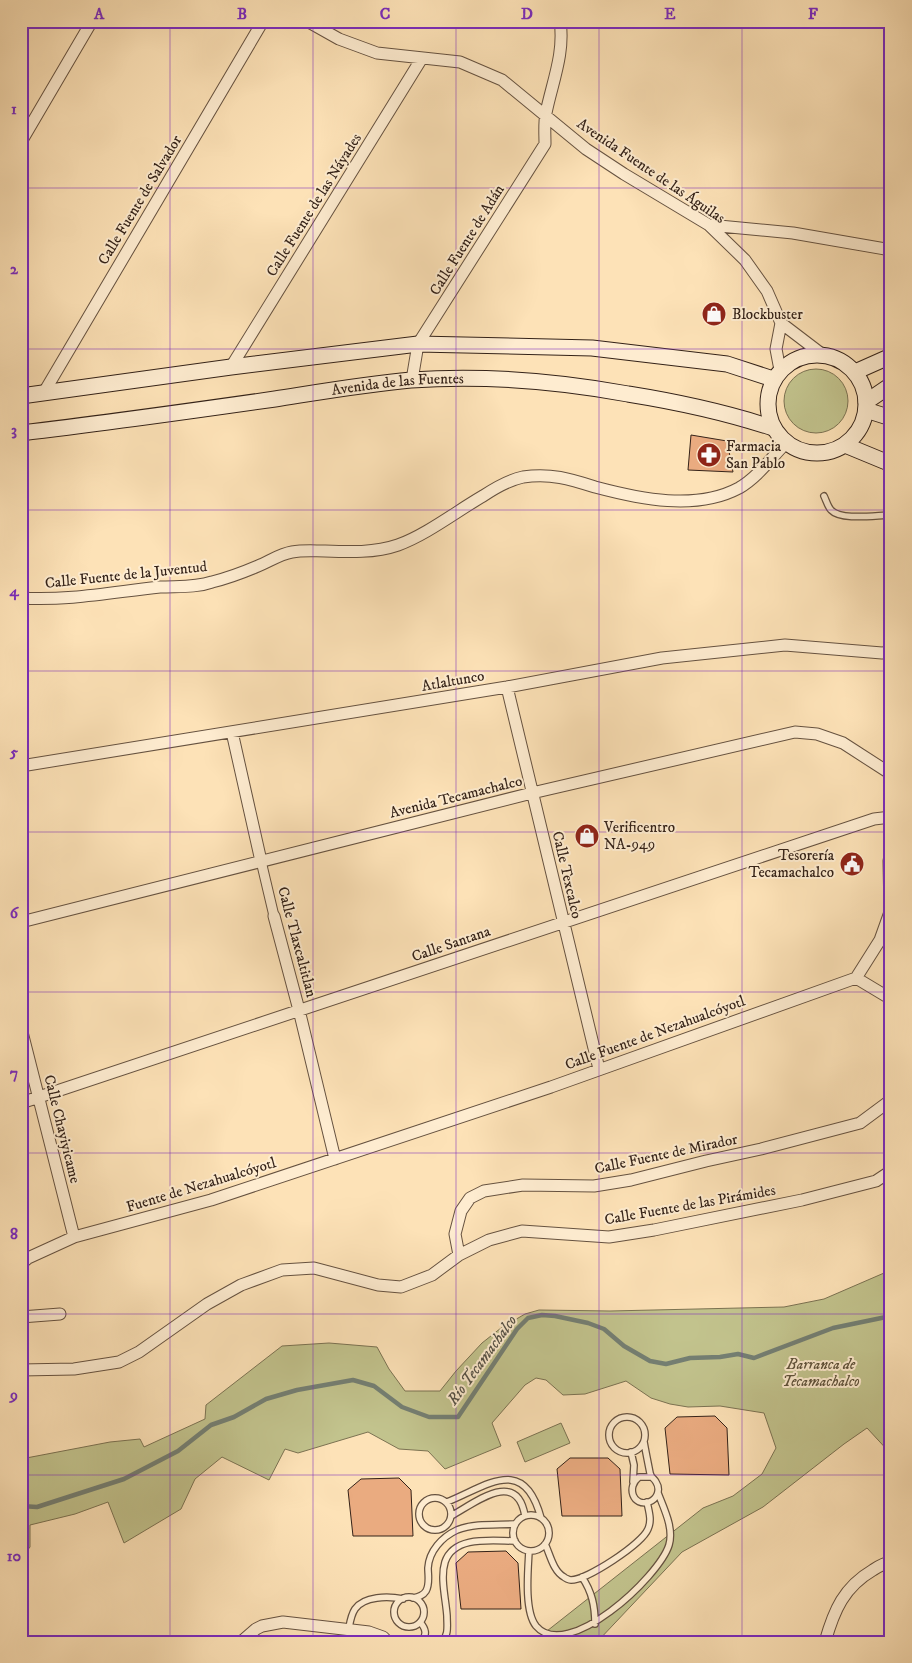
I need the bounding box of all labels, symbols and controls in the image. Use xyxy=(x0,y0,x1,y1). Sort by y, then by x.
text: A xyxy=(93,4,105,24)
text: B xyxy=(237,4,247,24)
text: C xyxy=(380,4,390,24)
text: D xyxy=(521,4,533,24)
text: E xyxy=(664,4,676,24)
text: F xyxy=(808,4,818,24)
text: 1 xyxy=(11,99,17,119)
street label: Avenida Fuente de las Águilas xyxy=(573,113,729,228)
street label: Calle Fuente de las Náyades xyxy=(262,130,366,280)
street label: Calle Fuente de Salvador xyxy=(94,131,186,268)
street label: Calle Fuente de Adán xyxy=(425,181,509,299)
text: 2 xyxy=(10,259,19,279)
shop icon: Blockbuster xyxy=(701,301,727,327)
place label: Blockbuster xyxy=(732,305,803,324)
street label: Avenida de las Fuentes xyxy=(330,369,464,399)
text: 3 xyxy=(11,420,17,440)
place label: Farmacia San Pablo xyxy=(726,437,785,473)
pharmacy icon: Farmacia San Pablo xyxy=(696,442,722,468)
street label: Calle Fuente de la Juventud xyxy=(44,557,209,593)
text: 4 xyxy=(8,581,19,601)
street label: Atlaltunco xyxy=(420,666,486,696)
text: 5 xyxy=(9,742,18,762)
street label: Avenida Tecamachalco xyxy=(388,771,524,823)
place label: Verificentro NA-949 xyxy=(603,818,675,854)
shop icon: Verificentro NA-949 xyxy=(574,823,600,849)
street label: Calle Texcalco xyxy=(548,829,586,921)
place label: Tesorería Tecamachalco xyxy=(749,846,835,882)
public building icon: Tesorería Tecamachalco xyxy=(839,851,865,877)
street label: Calle Tlaxcaltitlan xyxy=(273,885,321,1000)
text: 6 xyxy=(10,903,20,923)
street label: Calle Santana xyxy=(409,921,493,966)
street label: Calle Fuente de Nezahualcóyotl xyxy=(562,991,748,1074)
text: 7 xyxy=(10,1063,18,1083)
street label: Calle Chayiyicame xyxy=(39,1073,85,1185)
street label: Calle Fuente de Mirador xyxy=(593,1129,740,1178)
street label: Fuente de Nezahualcóyotl xyxy=(124,1153,279,1217)
street label: Calle Fuente de las Pirámides xyxy=(603,1181,777,1229)
text: 8 xyxy=(10,1224,18,1244)
water label: Río Tecamachalco xyxy=(442,1311,521,1410)
park label: Barranca de Tecamachalco xyxy=(782,1355,860,1391)
text: 9 xyxy=(9,1385,18,1405)
text: 10 xyxy=(7,1546,22,1566)

